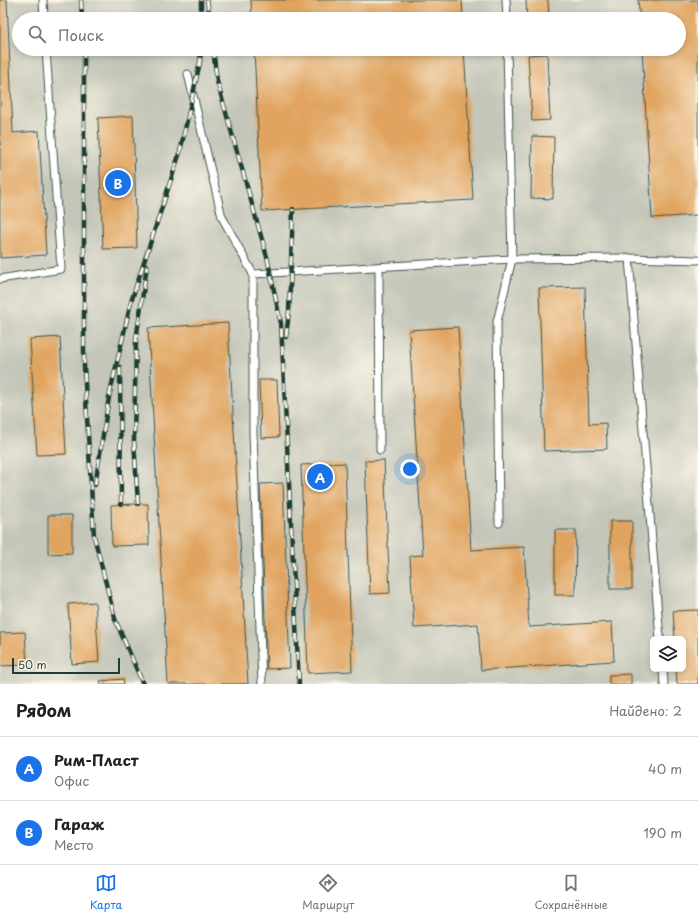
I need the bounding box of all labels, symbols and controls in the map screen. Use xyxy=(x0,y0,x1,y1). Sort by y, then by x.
search box xyxy=(12,12,686,56)
icon: search xyxy=(26,23,48,45)
text: Поиск xyxy=(58,23,104,46)
pin: B xyxy=(105,168,131,198)
your location xyxy=(400,459,420,479)
pin: A xyxy=(307,462,333,492)
map controls xyxy=(650,636,686,672)
button: layers xyxy=(650,636,686,672)
scale bar xyxy=(12,656,120,675)
text: 50 m xyxy=(18,656,47,673)
text: Рядом xyxy=(16,697,71,723)
text: Найдено: 2 xyxy=(609,701,682,720)
text: Рим-Пласт xyxy=(54,748,138,771)
text: A xyxy=(24,759,34,778)
text: 40 m xyxy=(648,759,682,778)
text: Офис xyxy=(54,771,89,790)
text: Гараж xyxy=(54,812,104,835)
text: B xyxy=(25,823,33,842)
text: 190 m xyxy=(643,823,682,842)
text: Место xyxy=(54,835,94,854)
tab: Карта xyxy=(90,872,122,913)
tab: Маршрут xyxy=(302,872,354,913)
tab: Сохранённые xyxy=(534,872,608,913)

